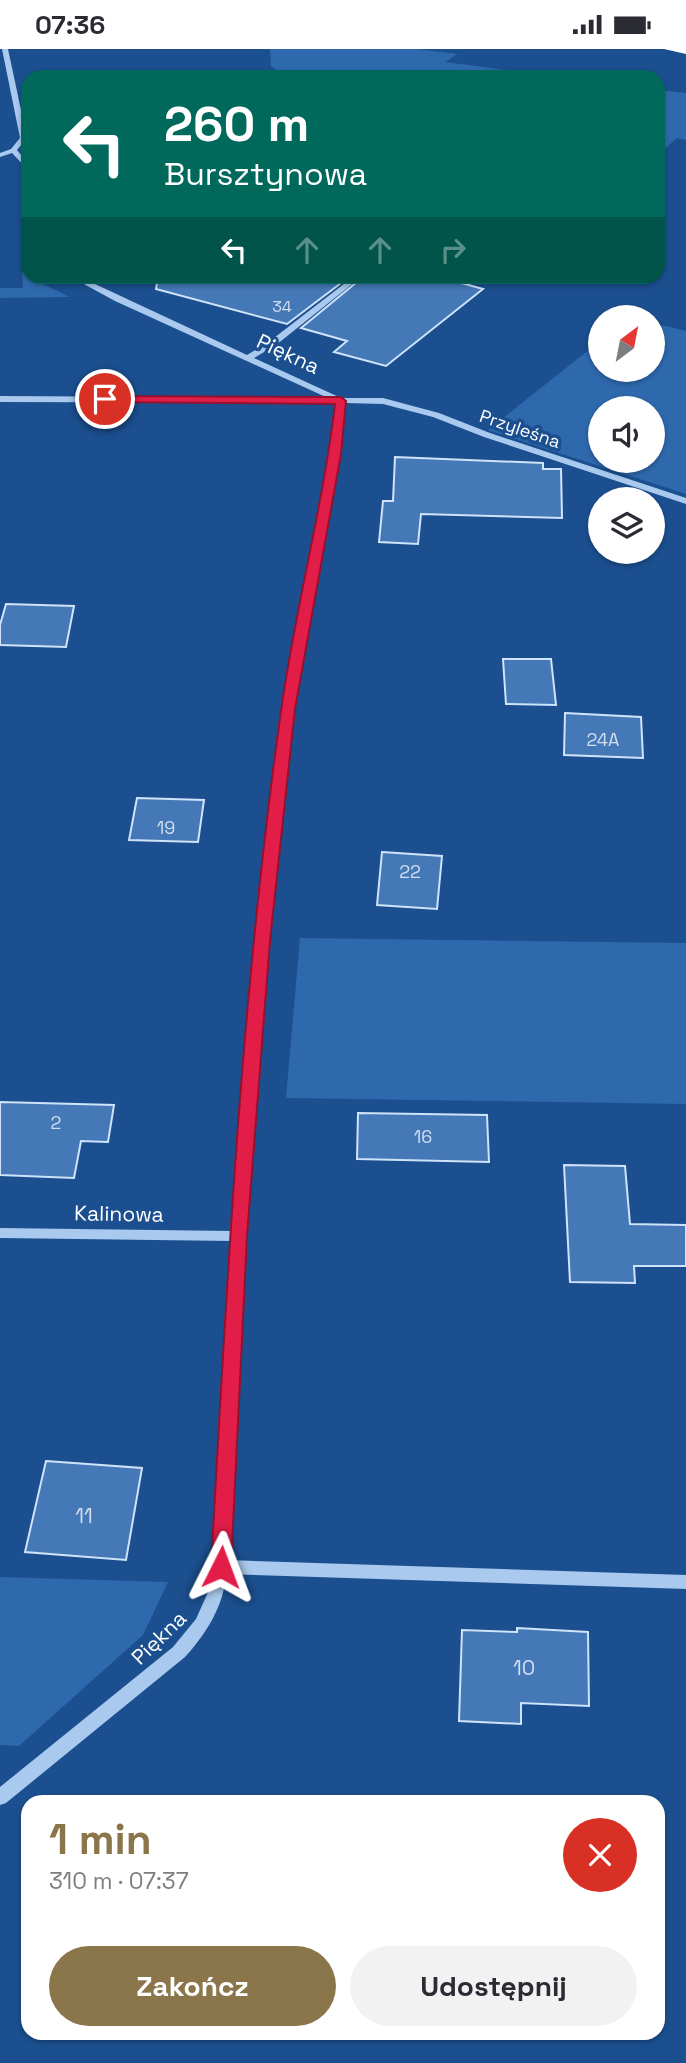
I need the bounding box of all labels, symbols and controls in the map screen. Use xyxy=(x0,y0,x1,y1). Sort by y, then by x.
text: 07:36 xyxy=(35,8,105,42)
text: 260 m xyxy=(164,93,309,155)
icon: left xyxy=(49,98,140,189)
text: Bursztynowa xyxy=(164,154,367,194)
icon: left xyxy=(215,231,253,269)
icon: ahead xyxy=(288,231,326,269)
icon: ahead xyxy=(361,231,399,269)
icon: right xyxy=(434,231,472,269)
house number: 34 xyxy=(272,296,292,317)
north arrow xyxy=(588,305,665,381)
map controls xyxy=(588,305,665,564)
street label: Piękna xyxy=(252,327,324,380)
pin xyxy=(75,369,135,429)
icon: arrive xyxy=(86,380,124,418)
button: sound xyxy=(588,396,665,473)
street label: Przyleśna xyxy=(477,404,564,453)
button: layers xyxy=(588,487,665,564)
house number: 24A xyxy=(587,728,619,751)
house number: 19 xyxy=(157,816,175,839)
house number: 22 xyxy=(399,860,421,883)
house number: 2 xyxy=(51,1111,61,1134)
house number: 16 xyxy=(414,1125,432,1148)
street label: Kalinowa xyxy=(74,1199,164,1228)
house number: 11 xyxy=(75,1502,93,1529)
position arrow xyxy=(184,1530,258,1604)
street label: Piękna xyxy=(125,1605,192,1670)
house number: 10 xyxy=(513,1654,535,1681)
text: 1 min xyxy=(49,1813,152,1866)
button: close xyxy=(563,1818,637,1892)
text: 310 m · 07:37 xyxy=(49,1866,189,1896)
button: Zakończ xyxy=(49,1946,336,2026)
button: Udostępnij xyxy=(350,1946,637,2026)

